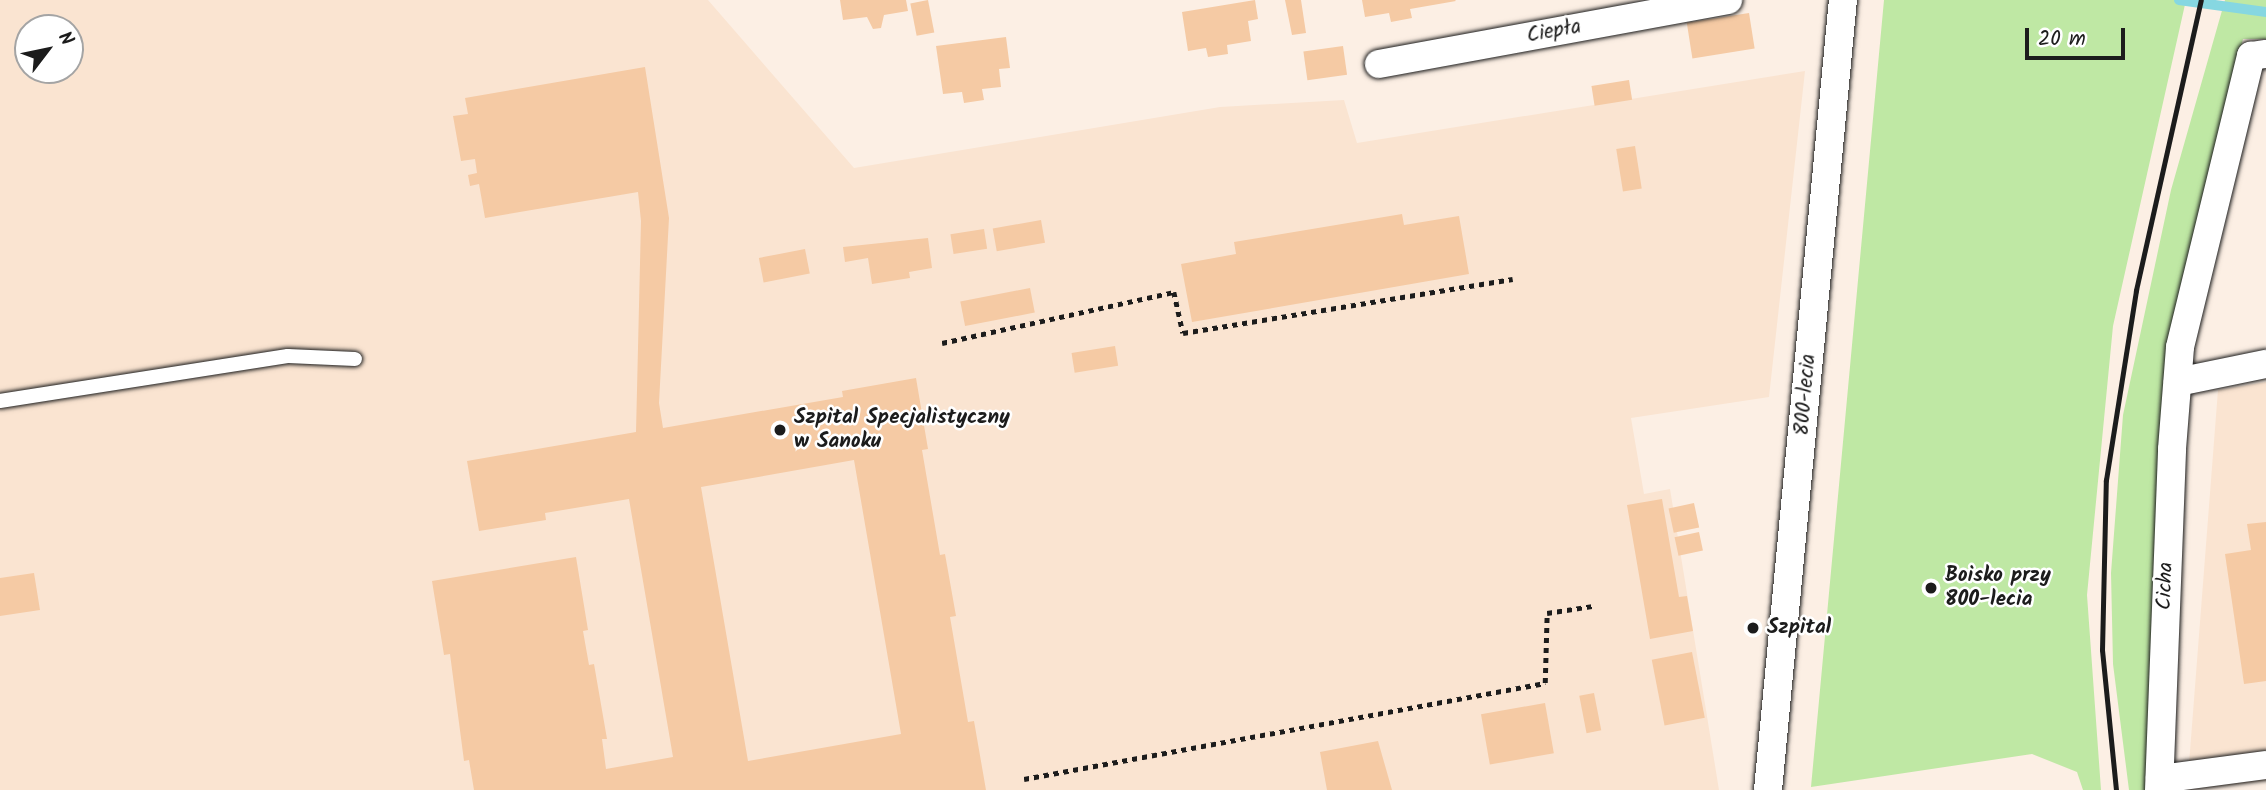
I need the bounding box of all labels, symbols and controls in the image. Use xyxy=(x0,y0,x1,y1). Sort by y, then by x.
north arrow xyxy=(14,14,84,84)
scale bar xyxy=(2028,14,2128,58)
street label: Ciepła xyxy=(1525,15,1583,49)
text: 20 m xyxy=(2038,23,2086,56)
text: N xyxy=(49,26,81,52)
street label: 800-lecia xyxy=(1790,353,1822,437)
place label: Szpital Specjalistyczny w Sanoku xyxy=(794,405,1010,455)
marker: Szpital Specjalistyczny w Sanoku xyxy=(772,422,788,438)
street label: Cicha xyxy=(2153,562,2179,610)
place label: Boisko przy 800-lecia xyxy=(1945,563,2051,613)
marker: Boisko przy 800-lecia xyxy=(1923,580,1939,596)
place label: Szpital xyxy=(1767,615,1831,641)
marker: Szpital xyxy=(1745,620,1761,636)

